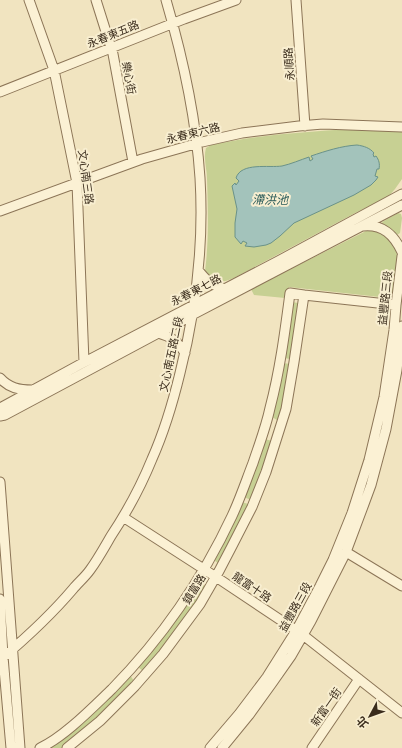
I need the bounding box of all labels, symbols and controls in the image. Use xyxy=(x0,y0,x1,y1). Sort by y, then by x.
street label: 永春東五路 xyxy=(85,17,141,51)
street label: 永順路 xyxy=(281,47,297,81)
street label: 樂心街 xyxy=(119,60,139,96)
street label: 永春東六路 xyxy=(165,120,221,146)
street label: 文心南三路 xyxy=(75,149,97,205)
water label: 滯洪池 xyxy=(252,192,290,207)
street label: 益豐路三段 xyxy=(375,270,395,326)
street label: 永春東七路 xyxy=(168,271,224,309)
street label: 文心南五路二段 xyxy=(156,315,186,393)
street label: 龍富十路 xyxy=(230,569,274,605)
street label: 鎮富路 xyxy=(179,571,209,607)
street label: 益豐路三段 xyxy=(276,580,314,634)
street label: 新富一街 xyxy=(308,685,344,729)
north arrow xyxy=(350,696,390,736)
text: 北 xyxy=(354,714,371,731)

